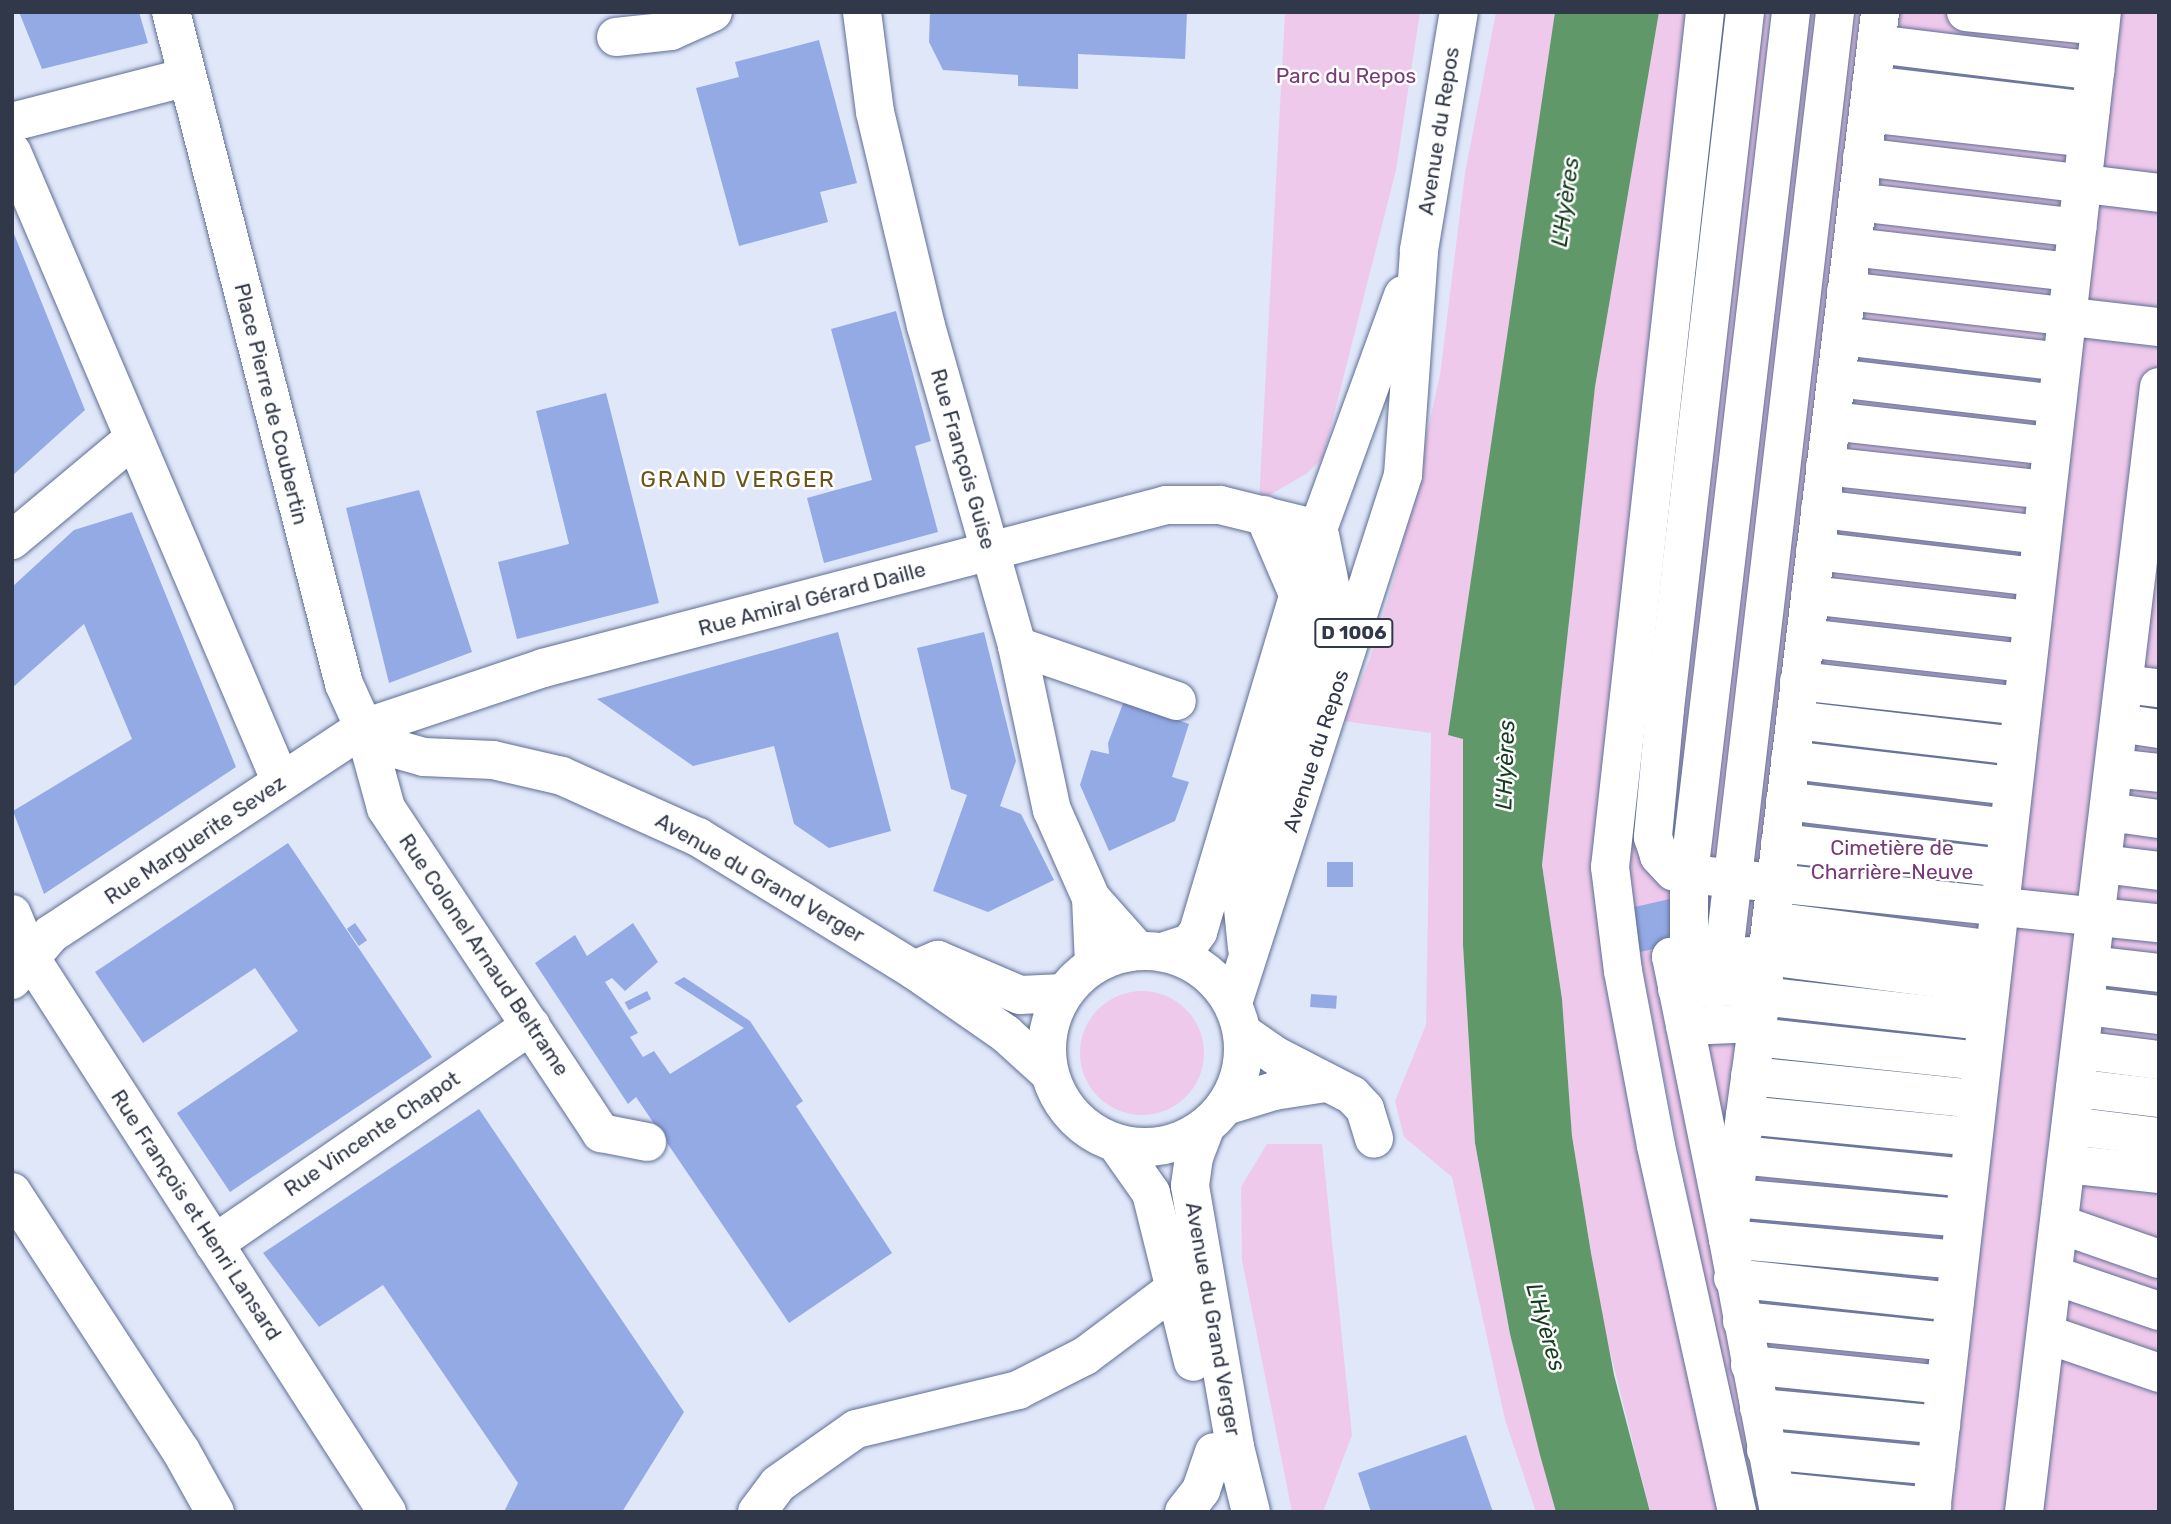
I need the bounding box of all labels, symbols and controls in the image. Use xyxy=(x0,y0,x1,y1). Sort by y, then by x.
street label: Avenue du Repos xyxy=(1413,45,1465,217)
park label: Parc du Repos xyxy=(1276,63,1416,89)
water label: L'Hyères xyxy=(1545,155,1585,249)
street label: Place Pierre de Coubertin xyxy=(229,281,313,527)
street label: Rue François Guise xyxy=(925,366,1001,552)
district label: GRAND VERGER xyxy=(641,465,835,493)
street label: Rue Amiral Gérard Daille xyxy=(695,556,929,642)
road number: D 1006 xyxy=(1314,618,1394,648)
street label: Avenue du Repos xyxy=(1278,666,1354,836)
water label: L'Hyères xyxy=(1490,719,1520,811)
street label: Rue Marguerite Sevez xyxy=(100,770,290,910)
street label: Avenue du Grand Verger xyxy=(651,808,869,948)
street label: Rue Colonel Arnaud Beltrame xyxy=(393,829,575,1081)
park label: Cimetière de Charrière-Neuve xyxy=(1811,835,1973,885)
street label: Rue Vincente Chapot xyxy=(279,1066,465,1202)
street label: Rue François et Henri Lansard xyxy=(106,1085,286,1345)
street label: Avenue du Grand Verger xyxy=(1180,1200,1246,1438)
water label: L'Hyères xyxy=(1520,1280,1572,1374)

